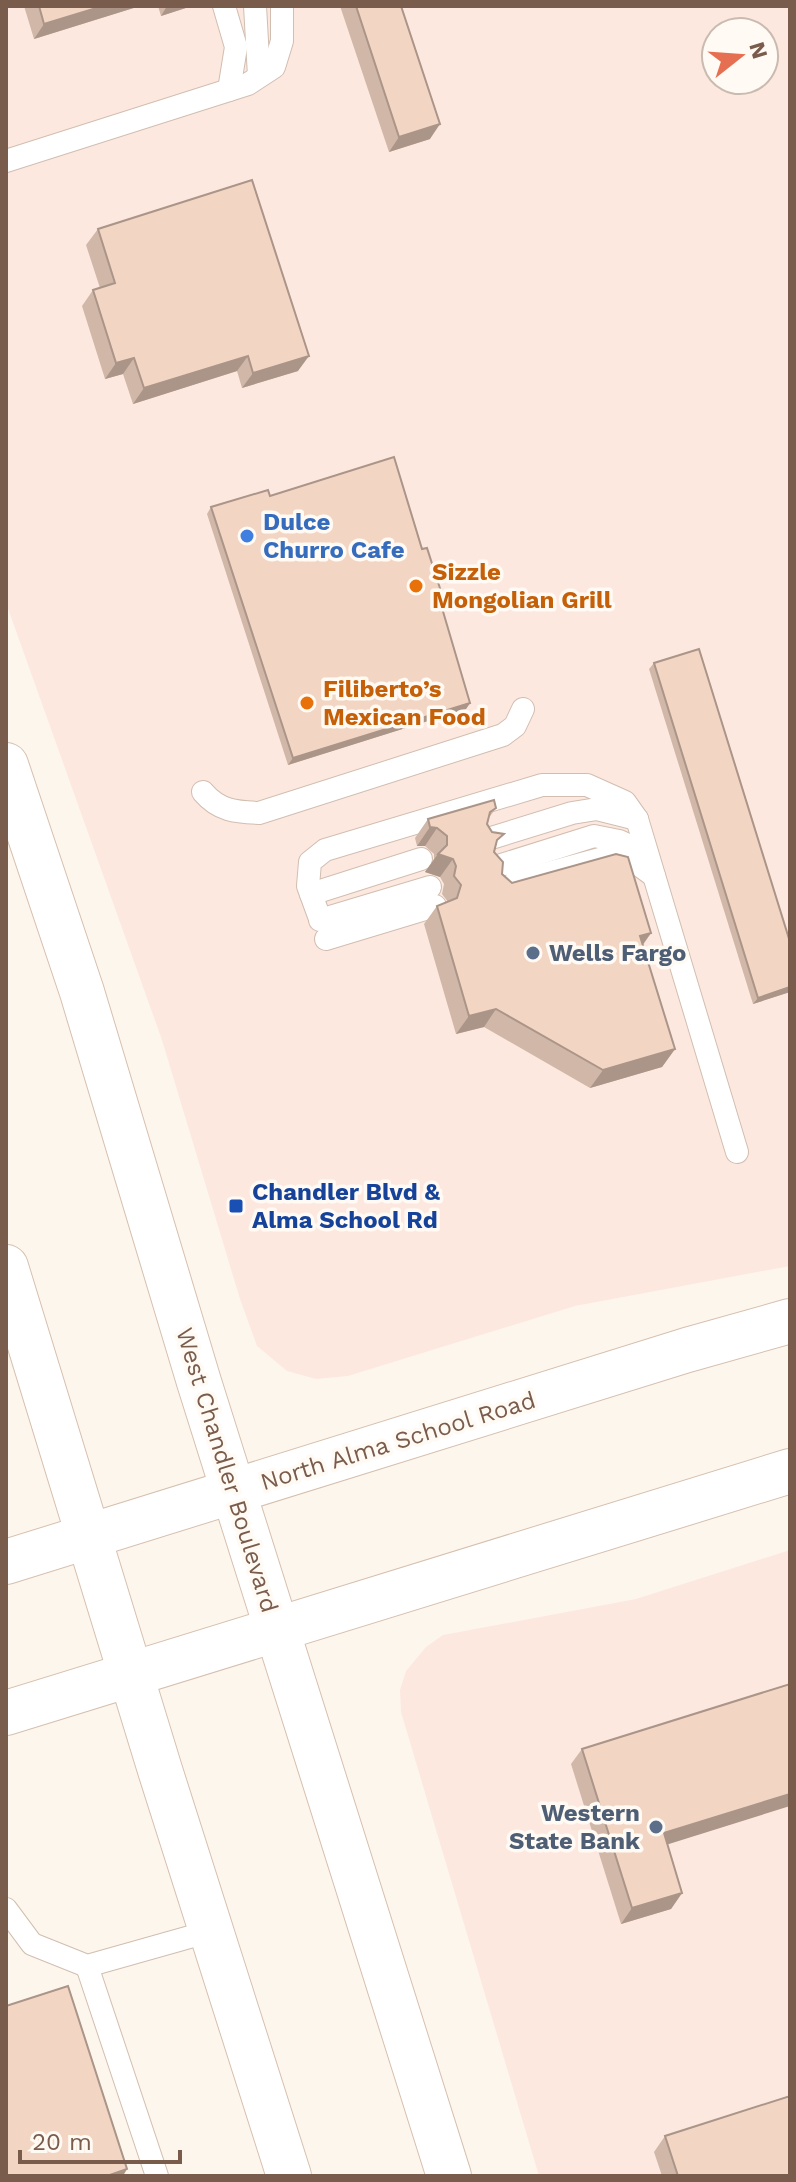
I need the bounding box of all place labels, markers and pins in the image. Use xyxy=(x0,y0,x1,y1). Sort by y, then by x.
place label: Dulce Churro Cafe xyxy=(263,508,405,564)
marker: Dulce Churro Cafe xyxy=(238,527,256,545)
place label: Sizzle Mongolian Grill xyxy=(432,558,612,614)
marker: Sizzle Mongolian Grill xyxy=(407,577,425,595)
place label: Filiberto’s Mexican Food xyxy=(323,675,486,731)
marker: Filiberto’s Mexican Food xyxy=(298,694,316,712)
place label: Wells Fargo xyxy=(549,939,686,967)
marker: Wells Fargo xyxy=(524,944,542,962)
place label: Chandler Blvd & Alma School Rd xyxy=(252,1178,441,1234)
marker: Chandler Blvd & Alma School Rd xyxy=(227,1197,245,1215)
place label: Western State Bank xyxy=(509,1799,640,1855)
marker: Western State Bank xyxy=(647,1818,665,1836)

